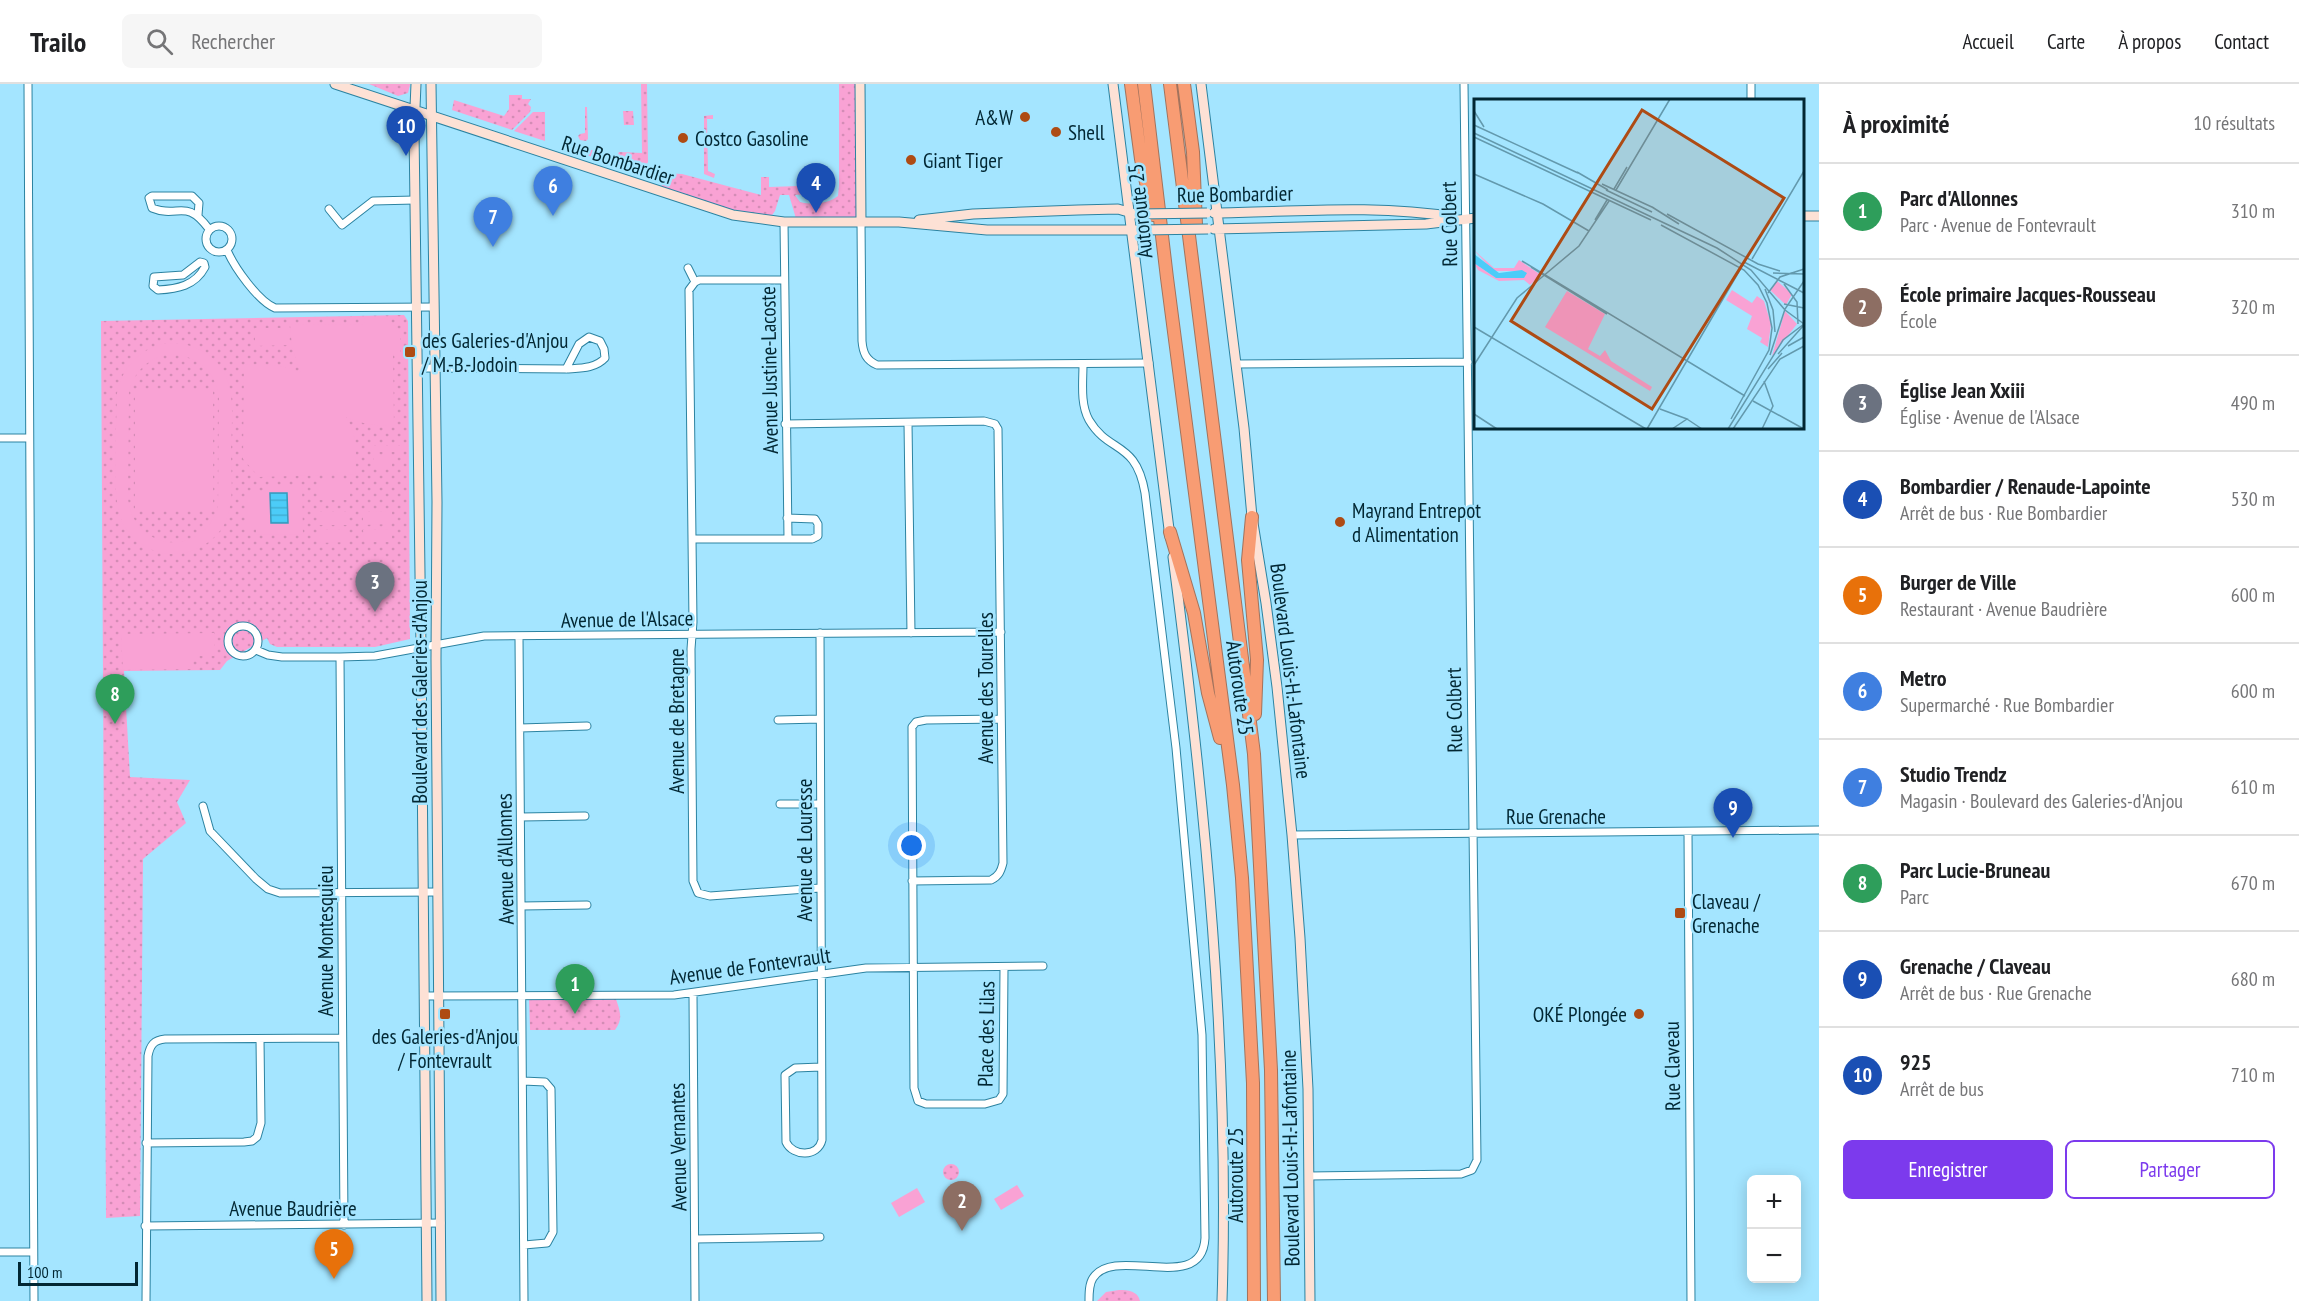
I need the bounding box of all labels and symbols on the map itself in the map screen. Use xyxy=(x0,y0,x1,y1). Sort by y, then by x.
inset map xyxy=(1474,99,1804,429)
place label: A&W xyxy=(975,104,1013,131)
pin: 10 xyxy=(386,106,426,156)
marker: A&W xyxy=(1018,110,1032,124)
place label: Shell xyxy=(1068,119,1105,146)
place label: Costco Gasoline xyxy=(695,125,809,152)
marker: Shell xyxy=(1049,125,1063,139)
street label: Rue Bombardier xyxy=(559,129,678,191)
marker: Costco Gasoline xyxy=(676,131,690,145)
place label: Giant Tiger xyxy=(923,147,1003,174)
marker: Giant Tiger xyxy=(904,153,918,167)
street label: Autoroute 25 xyxy=(1122,162,1158,260)
pin: 4 xyxy=(796,164,836,213)
pin: 6 xyxy=(534,166,572,216)
street label: Rue Bombardier xyxy=(1177,179,1294,209)
street label: Rue Colbert xyxy=(1435,181,1463,267)
pin: 7 xyxy=(474,198,512,247)
street label: Avenue Justine-Lacoste xyxy=(754,286,784,454)
place label: des Galeries-d'Anjou / M.-B.-Jodoin xyxy=(421,327,568,378)
marker: des Galeries-d'Anjou / M.-B.-Jodoin xyxy=(403,345,417,359)
place label: Mayrand Entrepot d Alimentation xyxy=(1352,497,1481,548)
marker: Mayrand Entrepot d Alimentation xyxy=(1333,515,1347,529)
pin: 3 xyxy=(356,562,394,612)
street label: Boulevard Louis-H.-Lafontaine xyxy=(1264,562,1318,780)
street label: Boulevard des Galeries-d'Anjou xyxy=(406,580,433,804)
street label: Avenue de l'Alsace xyxy=(561,604,693,634)
street label: Avenue des Tourelles xyxy=(972,612,999,764)
street label: Autoroute 25 xyxy=(1220,639,1260,737)
street label: Avenue de Bretagne xyxy=(663,648,690,794)
street label: Rue Colbert xyxy=(1440,667,1468,753)
pin: 8 xyxy=(96,674,134,724)
street label: Avenue de Louresse xyxy=(791,778,818,922)
pin: 9 xyxy=(1714,788,1752,838)
street label: Avenue d'Allonnes xyxy=(490,793,520,925)
street label: Rue Grenache xyxy=(1506,803,1606,830)
your location xyxy=(897,831,926,860)
street label: Avenue Montesquieu xyxy=(312,865,339,1017)
place label: Claveau / Grenache xyxy=(1692,888,1761,939)
marker: Claveau / Grenache xyxy=(1673,906,1687,920)
street label: Avenue de Fontevrault xyxy=(668,941,833,991)
pin: 1 xyxy=(556,964,594,1014)
street label: Place des Lilas xyxy=(972,981,1000,1087)
place label: OKÉ Plongée xyxy=(1533,1001,1627,1028)
marker: des Galeries-d'Anjou / Fontevrault xyxy=(438,1007,452,1021)
marker: OKÉ Plongée xyxy=(1632,1007,1646,1021)
street label: Rue Claveau xyxy=(1658,1021,1686,1111)
place label: des Galeries-d'Anjou / Fontevrault xyxy=(372,1023,518,1074)
street label: Boulevard Louis-H.-Lafontaine xyxy=(1275,1049,1305,1267)
street label: Avenue Vernantes xyxy=(663,1083,693,1211)
street label: Autoroute 25 xyxy=(1222,1127,1249,1223)
pin: 2 xyxy=(942,1182,982,1231)
street label: Avenue Baudrière xyxy=(229,1195,357,1222)
pin: 5 xyxy=(314,1230,354,1279)
scale bar xyxy=(18,1259,138,1286)

